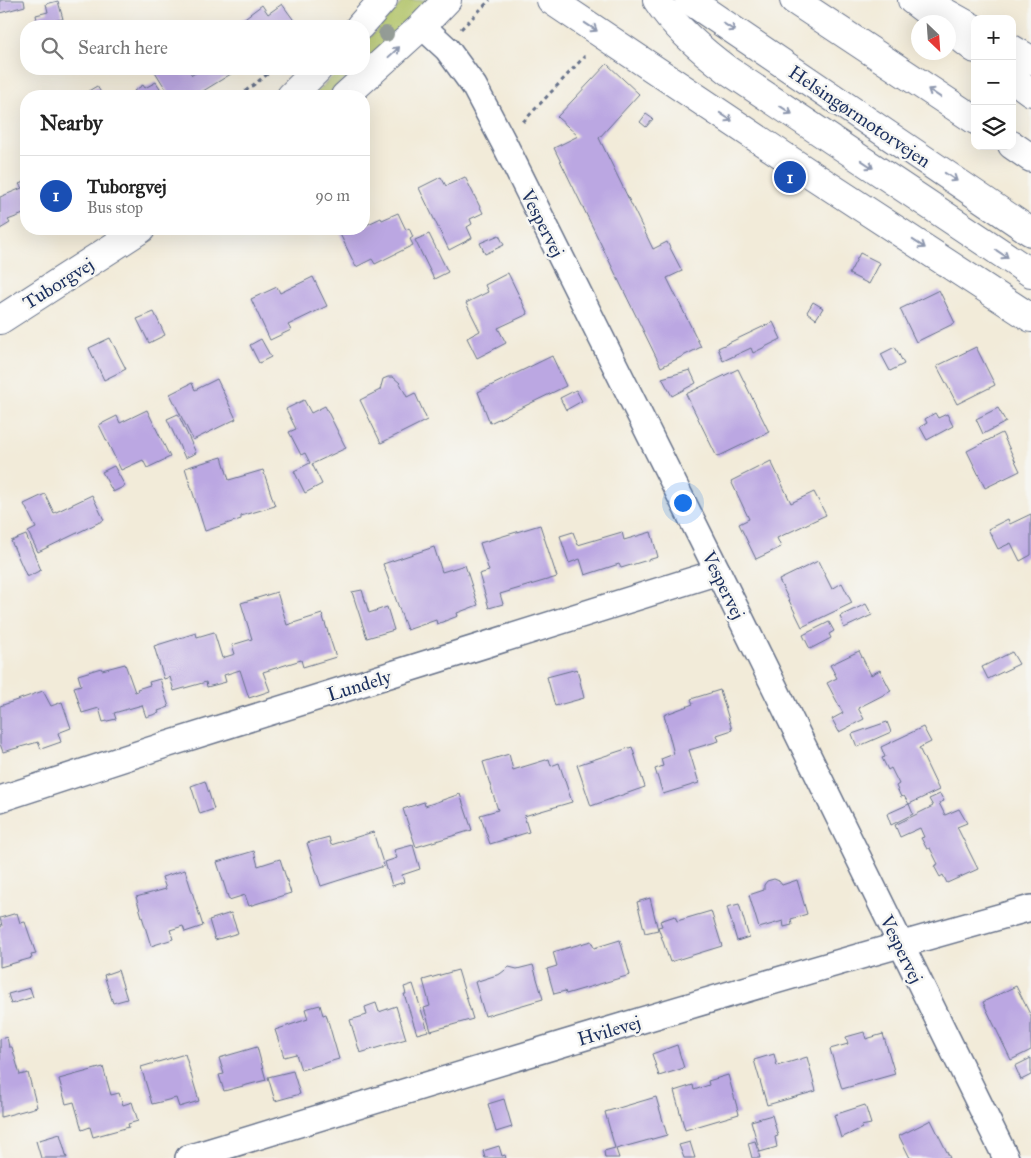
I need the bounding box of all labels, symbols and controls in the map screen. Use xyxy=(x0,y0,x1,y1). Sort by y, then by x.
north arrow xyxy=(911,15,956,60)
map controls xyxy=(971,15,1016,150)
button: + xyxy=(971,15,1016,60)
search box xyxy=(20,20,370,75)
one-way arrow xyxy=(584,22,598,32)
one-way arrow xyxy=(722,22,736,32)
icon: search xyxy=(38,34,66,62)
text: Search here xyxy=(78,36,168,59)
one-way arrow xyxy=(388,46,401,58)
street label: Helsingørmotorvejen xyxy=(784,60,935,173)
button: − xyxy=(971,60,1016,105)
one-way arrow xyxy=(927,88,941,98)
one-way arrow xyxy=(779,105,793,115)
button: layers xyxy=(971,105,1016,150)
text: Nearby xyxy=(40,110,103,136)
one-way arrow xyxy=(719,112,733,122)
pin: 1 xyxy=(774,158,806,196)
one-way arrow xyxy=(860,159,874,169)
one-way arrow xyxy=(943,172,957,182)
text: Tuborgvej xyxy=(87,175,167,198)
street label: Vespervej xyxy=(515,185,569,261)
text: 1 xyxy=(53,186,59,205)
text: 90 m xyxy=(315,186,350,205)
text: Bus stop xyxy=(87,198,143,217)
one-way arrow xyxy=(912,239,926,249)
one-way arrow xyxy=(995,249,1009,259)
street label: Tuborgvej xyxy=(18,253,99,315)
your location xyxy=(670,490,696,516)
street label: Vespervej xyxy=(697,547,750,623)
street label: Lundely xyxy=(324,665,395,706)
street label: Vespervej xyxy=(875,911,928,987)
street label: Hvilevej xyxy=(575,1010,643,1050)

